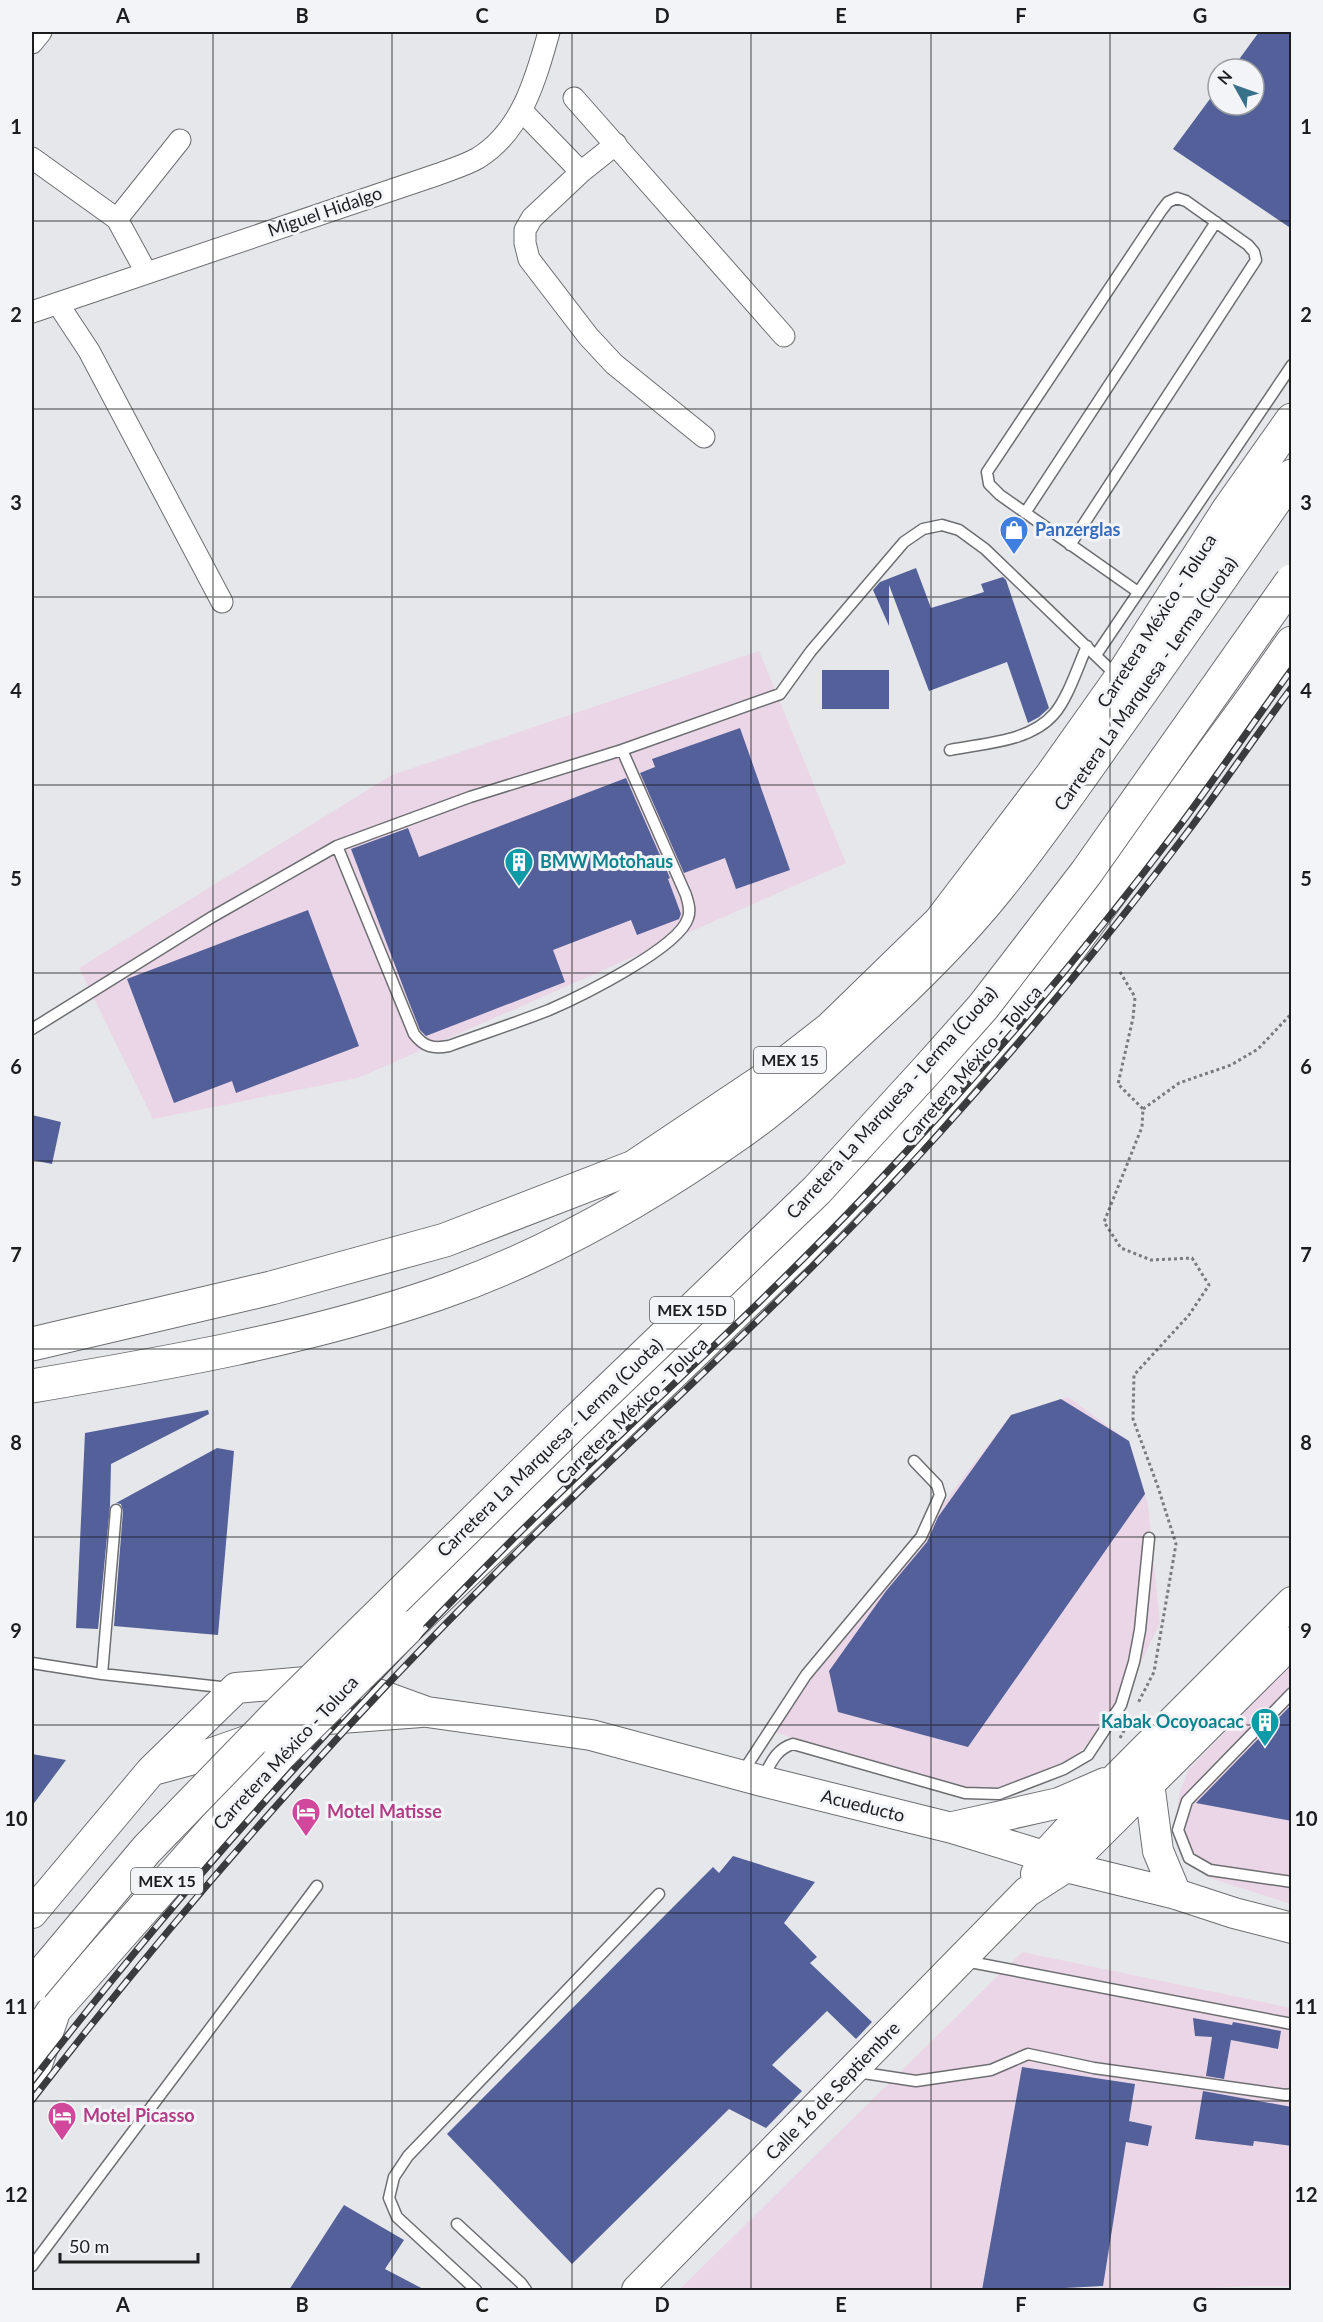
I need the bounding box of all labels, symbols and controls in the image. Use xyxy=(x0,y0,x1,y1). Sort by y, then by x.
text: A xyxy=(115,3,130,27)
text: B xyxy=(295,3,309,27)
text: C xyxy=(475,3,489,27)
text: D xyxy=(654,3,670,27)
text: E xyxy=(835,3,847,27)
text: F xyxy=(1015,3,1027,27)
text: G xyxy=(1193,3,1207,27)
north arrow xyxy=(1206,57,1266,117)
text: N xyxy=(1213,66,1235,88)
text: 1 xyxy=(10,114,22,138)
text: 1 xyxy=(1300,114,1312,138)
street label: Miguel Hidalgo xyxy=(265,181,385,241)
text: 2 xyxy=(10,302,22,326)
text: 2 xyxy=(1300,302,1312,326)
text: 3 xyxy=(10,490,22,514)
text: 3 xyxy=(1300,490,1312,514)
shop icon: Panzerglas xyxy=(998,514,1030,556)
place label: Panzerglas xyxy=(1035,518,1121,540)
street label: Carretera México - Toluca xyxy=(1092,530,1221,711)
street label: Carretera La Marquesa - Lerma (Cuota) xyxy=(1049,552,1242,815)
text: 4 xyxy=(10,678,22,702)
text: 4 xyxy=(1300,678,1312,702)
building icon: BMW Motohaus xyxy=(503,846,535,888)
place label: BMW Motohaus xyxy=(540,850,673,872)
text: 5 xyxy=(10,866,22,890)
text: 5 xyxy=(1300,866,1312,890)
street label: Carretera México - Toluca xyxy=(896,981,1046,1148)
street label: Carretera La Marquesa - Lerma (Cuota) xyxy=(781,982,1001,1223)
road number: MEX 15 xyxy=(754,1047,826,1073)
text: 6 xyxy=(10,1054,22,1078)
text: 6 xyxy=(1300,1054,1312,1078)
text: 7 xyxy=(10,1242,22,1266)
text: 7 xyxy=(1300,1242,1312,1266)
road number: MEX 15D xyxy=(650,1297,734,1323)
street label: Carretera México - Toluca xyxy=(551,1332,712,1489)
street label: Carretera La Marquesa - Lerma (Cuota) xyxy=(432,1333,667,1561)
text: 8 xyxy=(10,1430,22,1454)
text: 8 xyxy=(1300,1430,1312,1454)
text: 9 xyxy=(10,1618,22,1642)
text: 9 xyxy=(1300,1618,1312,1642)
street label: Carretera México - Toluca xyxy=(208,1671,362,1834)
building icon: Kabak Ocoyoacac xyxy=(1249,1706,1281,1748)
place label: Kabak Ocoyoacac xyxy=(1101,1710,1244,1732)
street label: Acueducto xyxy=(819,1784,907,1826)
hotel icon: Motel Matisse xyxy=(290,1796,322,1838)
place label: Motel Matisse xyxy=(327,1800,442,1822)
text: 10 xyxy=(4,1806,28,1830)
text: 10 xyxy=(1294,1806,1318,1830)
road number: MEX 15 xyxy=(131,1868,203,1894)
text: 11 xyxy=(4,1994,28,2018)
text: 11 xyxy=(1294,1994,1318,2018)
street label: Calle 16 de Septiembre xyxy=(761,2017,904,2164)
hotel icon: Motel Picasso xyxy=(46,2100,78,2142)
place label: Motel Picasso xyxy=(83,2104,195,2126)
text: 12 xyxy=(4,2182,28,2206)
text: 12 xyxy=(1294,2182,1318,2206)
scale bar xyxy=(60,2226,198,2264)
text: 50 m xyxy=(69,2235,109,2257)
text: A xyxy=(115,2292,130,2316)
text: B xyxy=(295,2292,309,2316)
text: C xyxy=(475,2292,489,2316)
text: D xyxy=(654,2292,670,2316)
text: E xyxy=(835,2292,847,2316)
text: F xyxy=(1015,2292,1027,2316)
text: G xyxy=(1193,2292,1207,2316)

